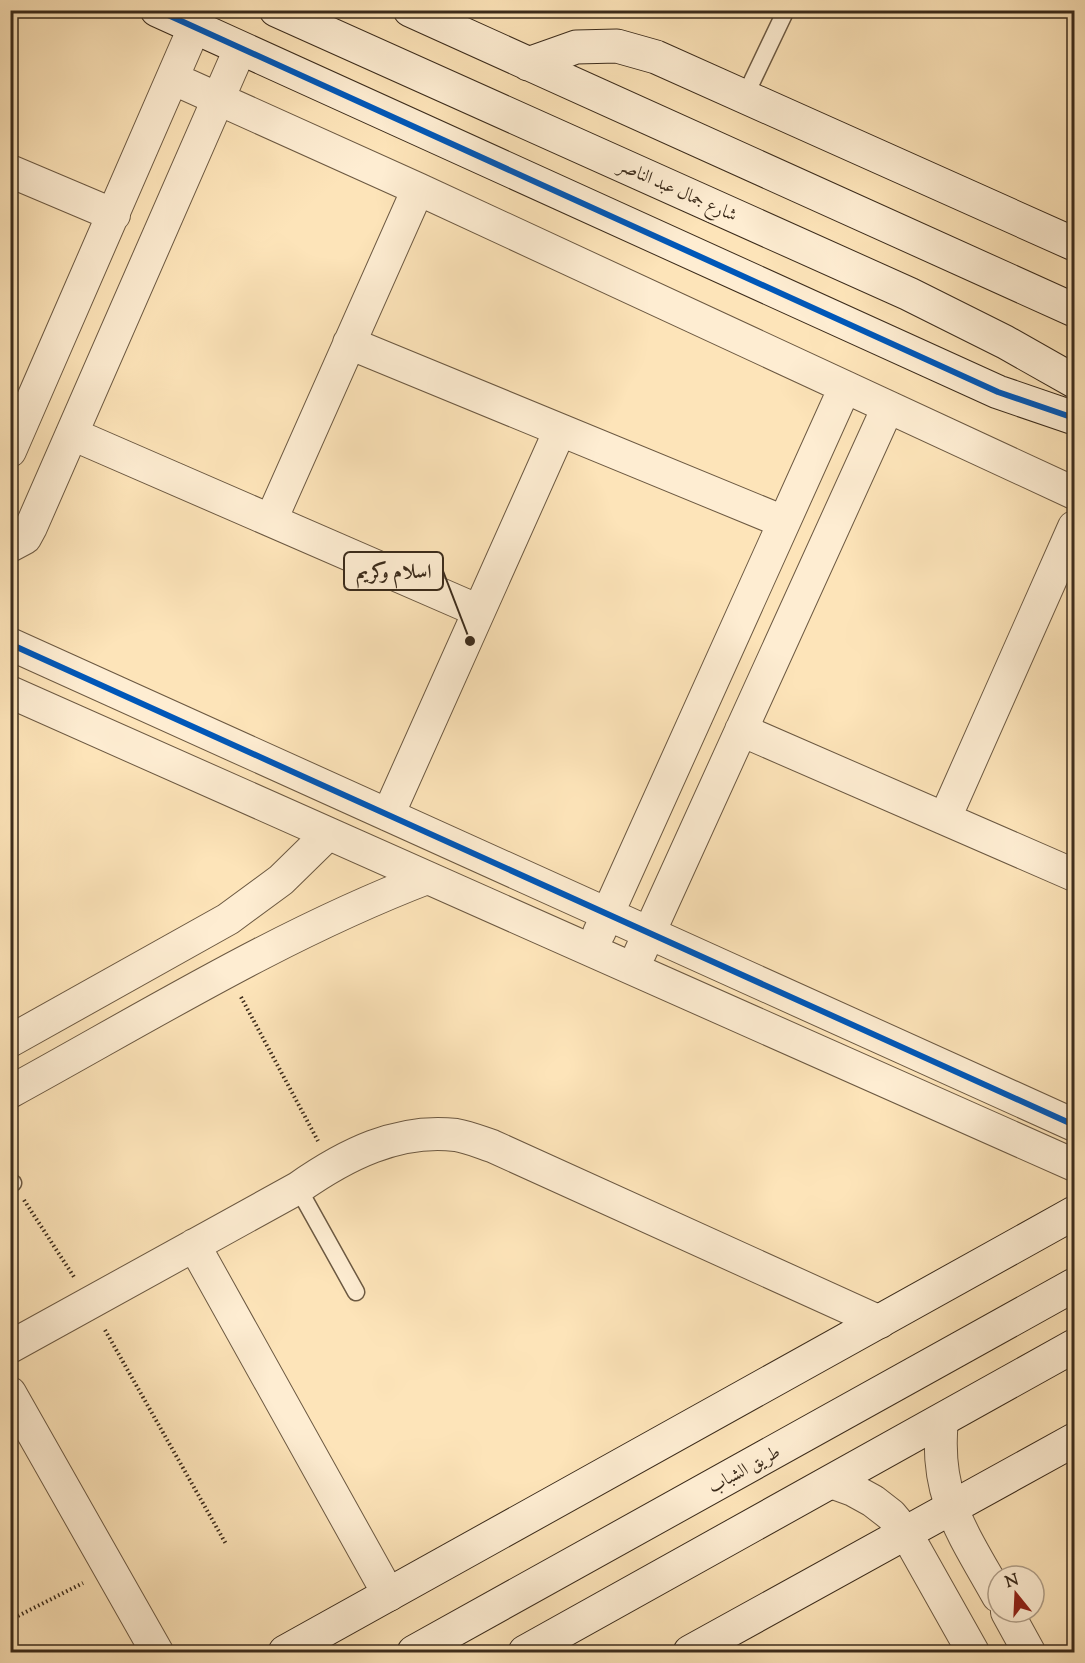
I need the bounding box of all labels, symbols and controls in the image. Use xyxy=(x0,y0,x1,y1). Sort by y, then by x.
street label: شارع جمال عبد الناصر xyxy=(612,153,741,230)
callout: اسلام وكريم xyxy=(344,552,443,590)
text: اسلام وكريم xyxy=(356,559,432,589)
street label: طريق الشباب xyxy=(704,1440,786,1501)
north arrow xyxy=(986,1564,1046,1624)
text: N xyxy=(1003,1569,1022,1595)

